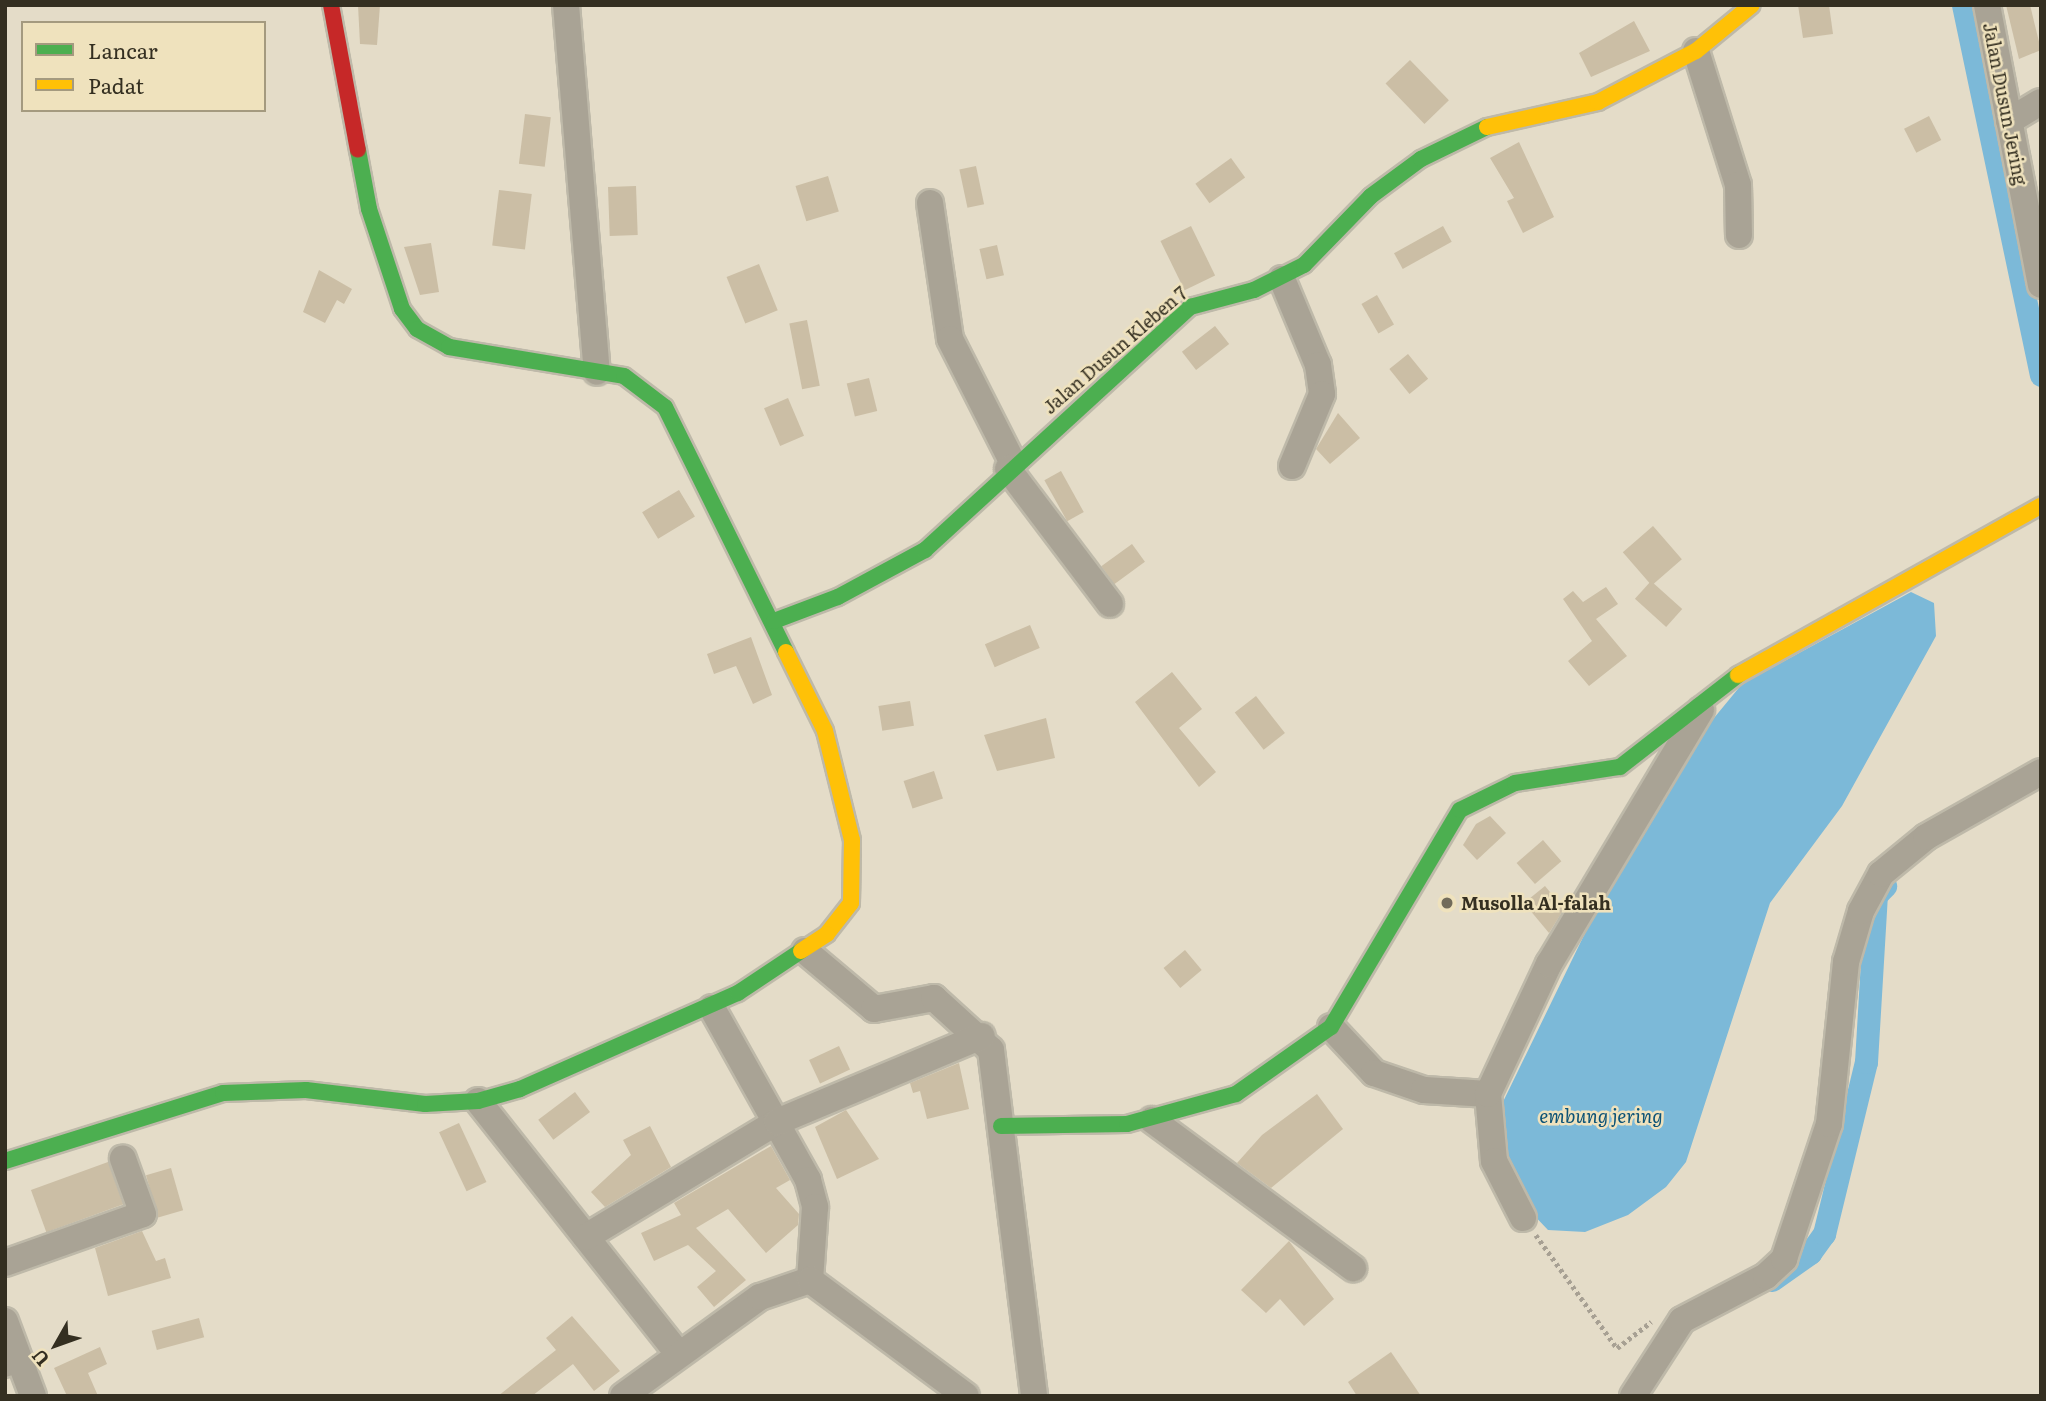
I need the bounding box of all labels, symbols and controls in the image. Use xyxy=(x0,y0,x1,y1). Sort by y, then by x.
legend xyxy=(21,21,266,112)
street label: Jalan Dusun Jering xyxy=(1979,21,2031,187)
text: Lancar xyxy=(88,34,158,65)
text: Padat xyxy=(88,69,144,100)
street label: Jalan Dusun Kleben 7 xyxy=(1039,282,1191,418)
place label: Musolla Al-falah xyxy=(1461,892,1611,914)
marker: Musolla Al-falah xyxy=(1439,895,1455,911)
water label: embung jering xyxy=(1539,1105,1663,1127)
north arrow xyxy=(21,1310,91,1380)
text: U xyxy=(24,1344,55,1373)

